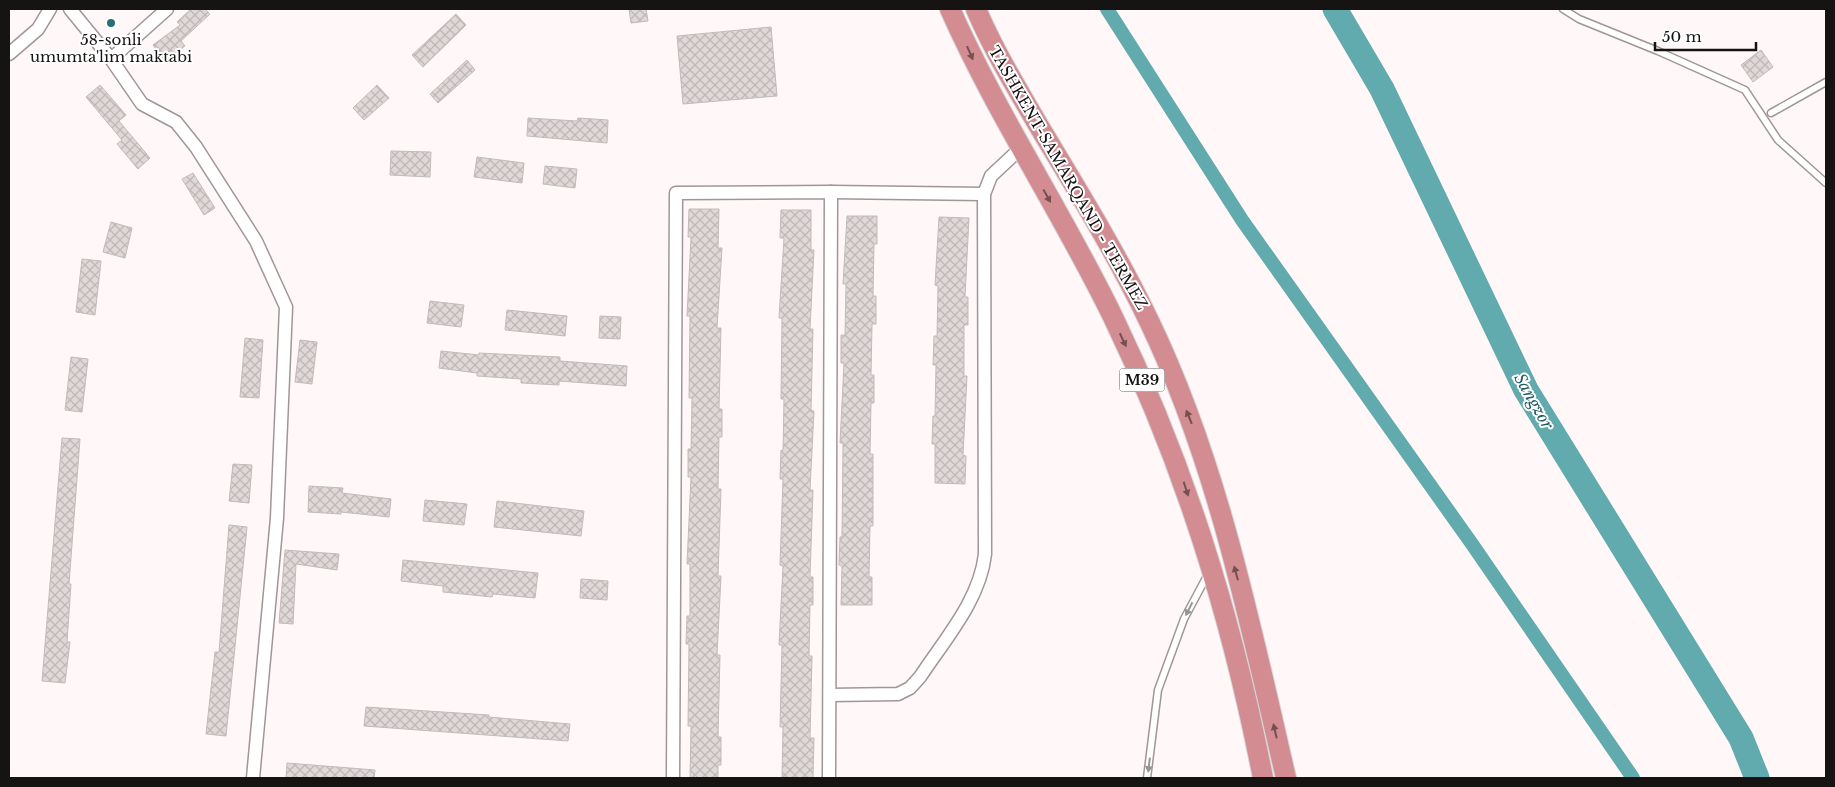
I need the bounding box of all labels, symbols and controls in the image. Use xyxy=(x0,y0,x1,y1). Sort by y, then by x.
marker: 58-sonli umumta'lim maktabi xyxy=(105,17,117,29)
scale bar xyxy=(1655,20,1756,52)
text: 50 m xyxy=(1662,27,1702,46)
place label: 58-sonli umumta'lim maktabi xyxy=(30,30,192,66)
street label: TASHKENT-SAMARQAND - TERMEZ xyxy=(985,43,1152,313)
one-way arrow xyxy=(966,46,974,60)
one-way arrow xyxy=(1043,189,1052,203)
one-way arrow xyxy=(1120,333,1128,347)
road number: M39 xyxy=(1120,368,1164,392)
water label: Sangzor xyxy=(1510,369,1558,433)
one-way arrow xyxy=(1185,410,1193,424)
one-way arrow xyxy=(1183,482,1191,497)
one-way arrow xyxy=(1232,565,1240,580)
one-way arrow xyxy=(1185,602,1193,616)
one-way arrow xyxy=(1271,723,1279,738)
one-way arrow xyxy=(1144,757,1152,773)

